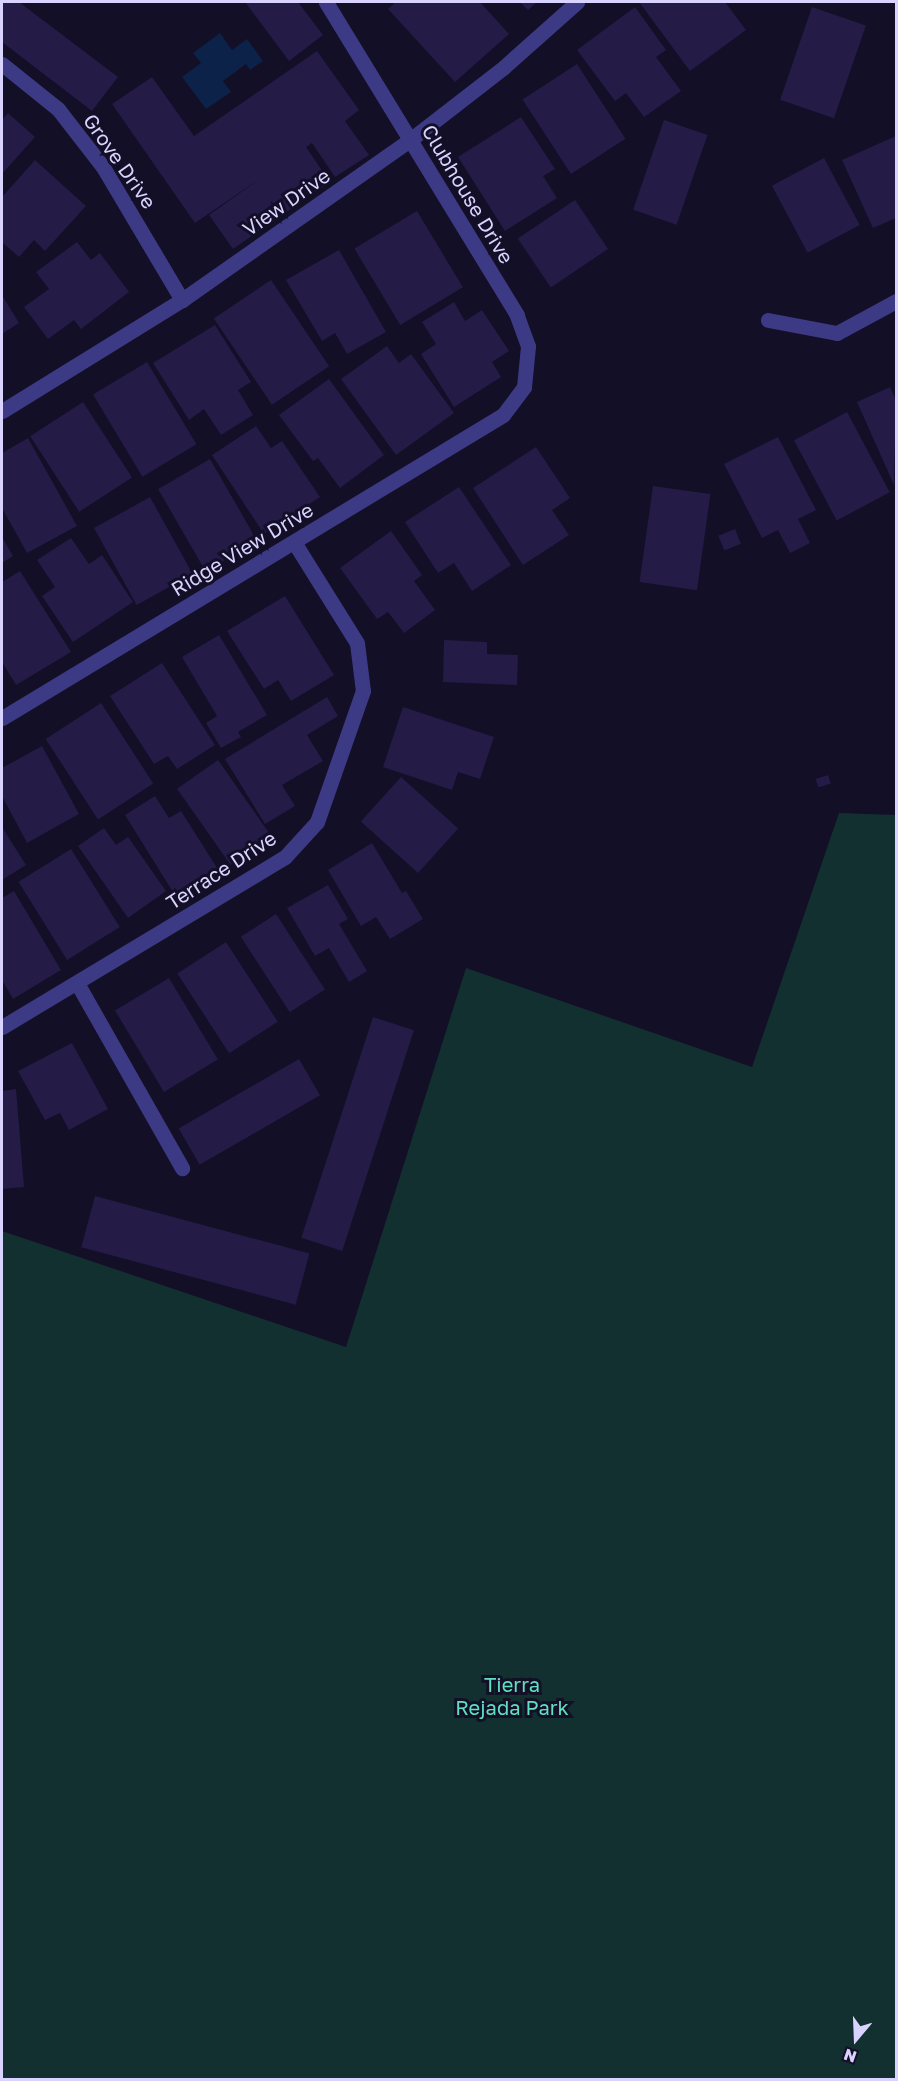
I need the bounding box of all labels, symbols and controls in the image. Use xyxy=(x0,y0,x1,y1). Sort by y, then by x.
street label: Grove Drive xyxy=(79,109,161,213)
street label: Clubhouse Drive xyxy=(417,120,519,268)
street label: View Drive xyxy=(238,163,334,241)
street label: Ridge View Drive xyxy=(167,497,317,601)
street label: Terrace Drive xyxy=(162,826,280,914)
park label: Tierra Rejada Park xyxy=(455,1672,569,1719)
north arrow xyxy=(826,2009,886,2069)
text: N xyxy=(841,2045,859,2067)

